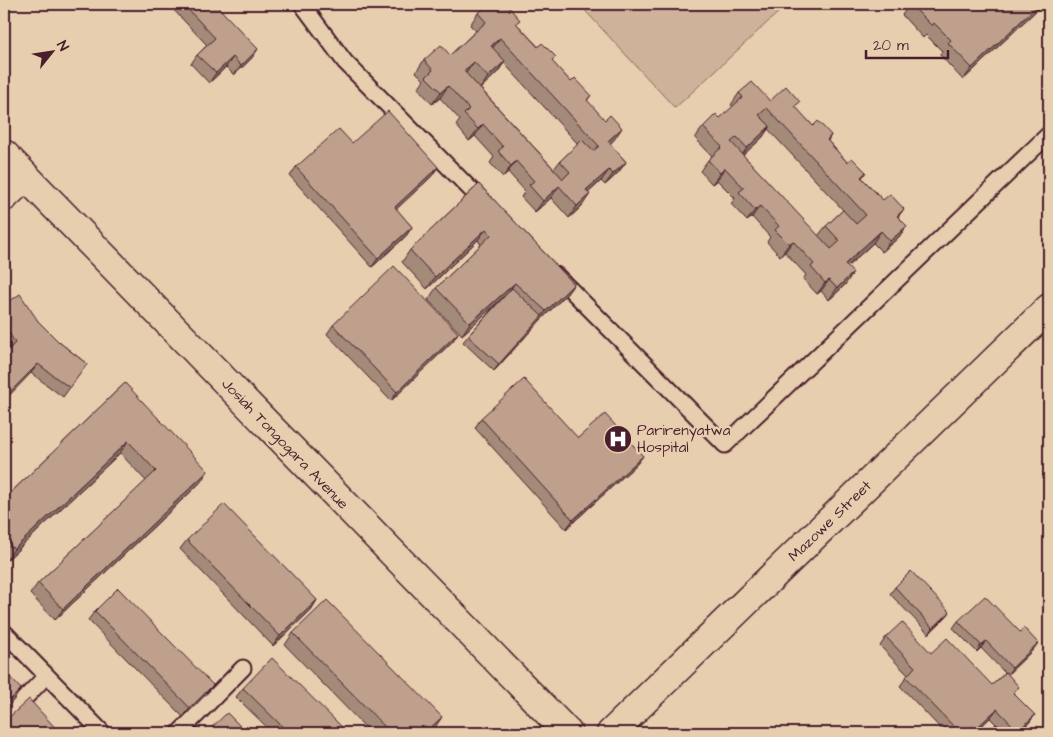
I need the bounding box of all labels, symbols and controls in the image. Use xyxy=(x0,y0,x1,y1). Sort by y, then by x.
north arrow xyxy=(28,28,78,78)
scale bar xyxy=(866,28,948,60)
text: 20 m xyxy=(873,35,909,56)
text: N xyxy=(52,37,73,55)
street label: Josiah Tongogara Avenue xyxy=(216,374,353,515)
place label: Parirenyatwa Hospital xyxy=(637,420,731,458)
hospital icon: Parirenyatwa Hospital xyxy=(603,424,633,454)
street label: Mazowe Street xyxy=(784,476,876,566)

